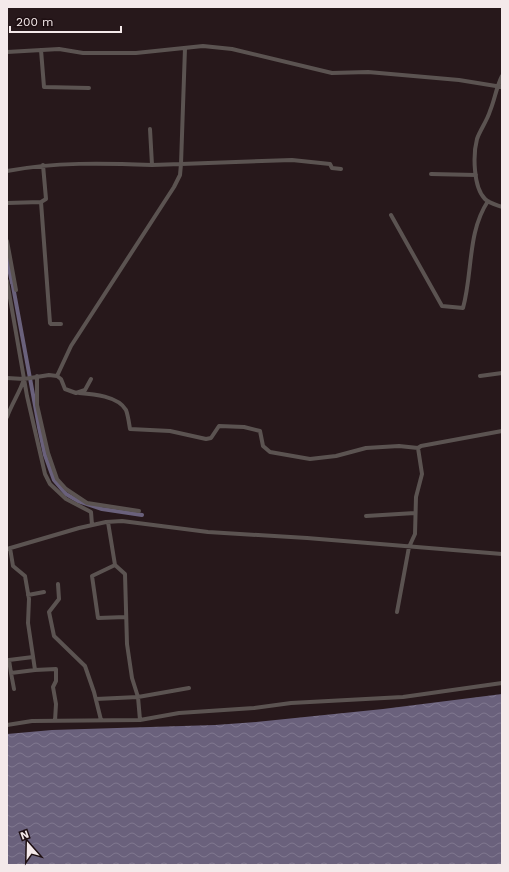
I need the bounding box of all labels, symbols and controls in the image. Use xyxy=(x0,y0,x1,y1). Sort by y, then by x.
scale bar xyxy=(10,8,121,34)
text: 200 m xyxy=(16,15,53,29)
north arrow xyxy=(8,824,48,864)
text: N xyxy=(19,828,31,843)

